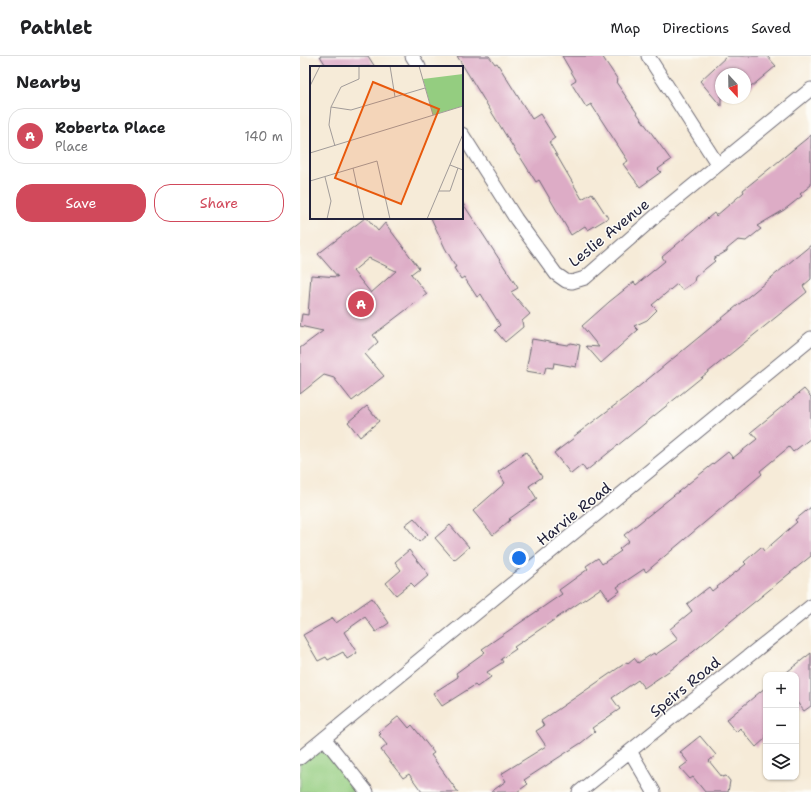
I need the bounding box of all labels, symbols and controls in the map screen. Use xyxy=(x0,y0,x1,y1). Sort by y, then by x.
text: Pathlet xyxy=(20,15,92,40)
text: Map xyxy=(611,19,641,37)
text: Directions xyxy=(663,19,729,37)
text: Saved xyxy=(751,19,791,37)
inset map xyxy=(310,66,463,219)
north arrow xyxy=(715,68,751,104)
text: Nearby xyxy=(16,71,81,93)
text: Roberta Place xyxy=(55,118,166,138)
text: A xyxy=(25,128,35,145)
text: 140 m xyxy=(244,128,283,145)
text: Place xyxy=(55,138,88,155)
button: Save xyxy=(16,184,146,222)
button: Share xyxy=(154,184,284,222)
street label: Leslie Avenue xyxy=(565,194,653,272)
pin: A xyxy=(348,289,374,319)
street label: Harvie Road xyxy=(533,478,616,550)
your location xyxy=(509,548,529,568)
street label: Speirs Road xyxy=(646,652,725,722)
map controls xyxy=(763,672,799,780)
button: + xyxy=(763,672,799,708)
button: − xyxy=(763,708,799,744)
button: layers xyxy=(763,744,799,780)

